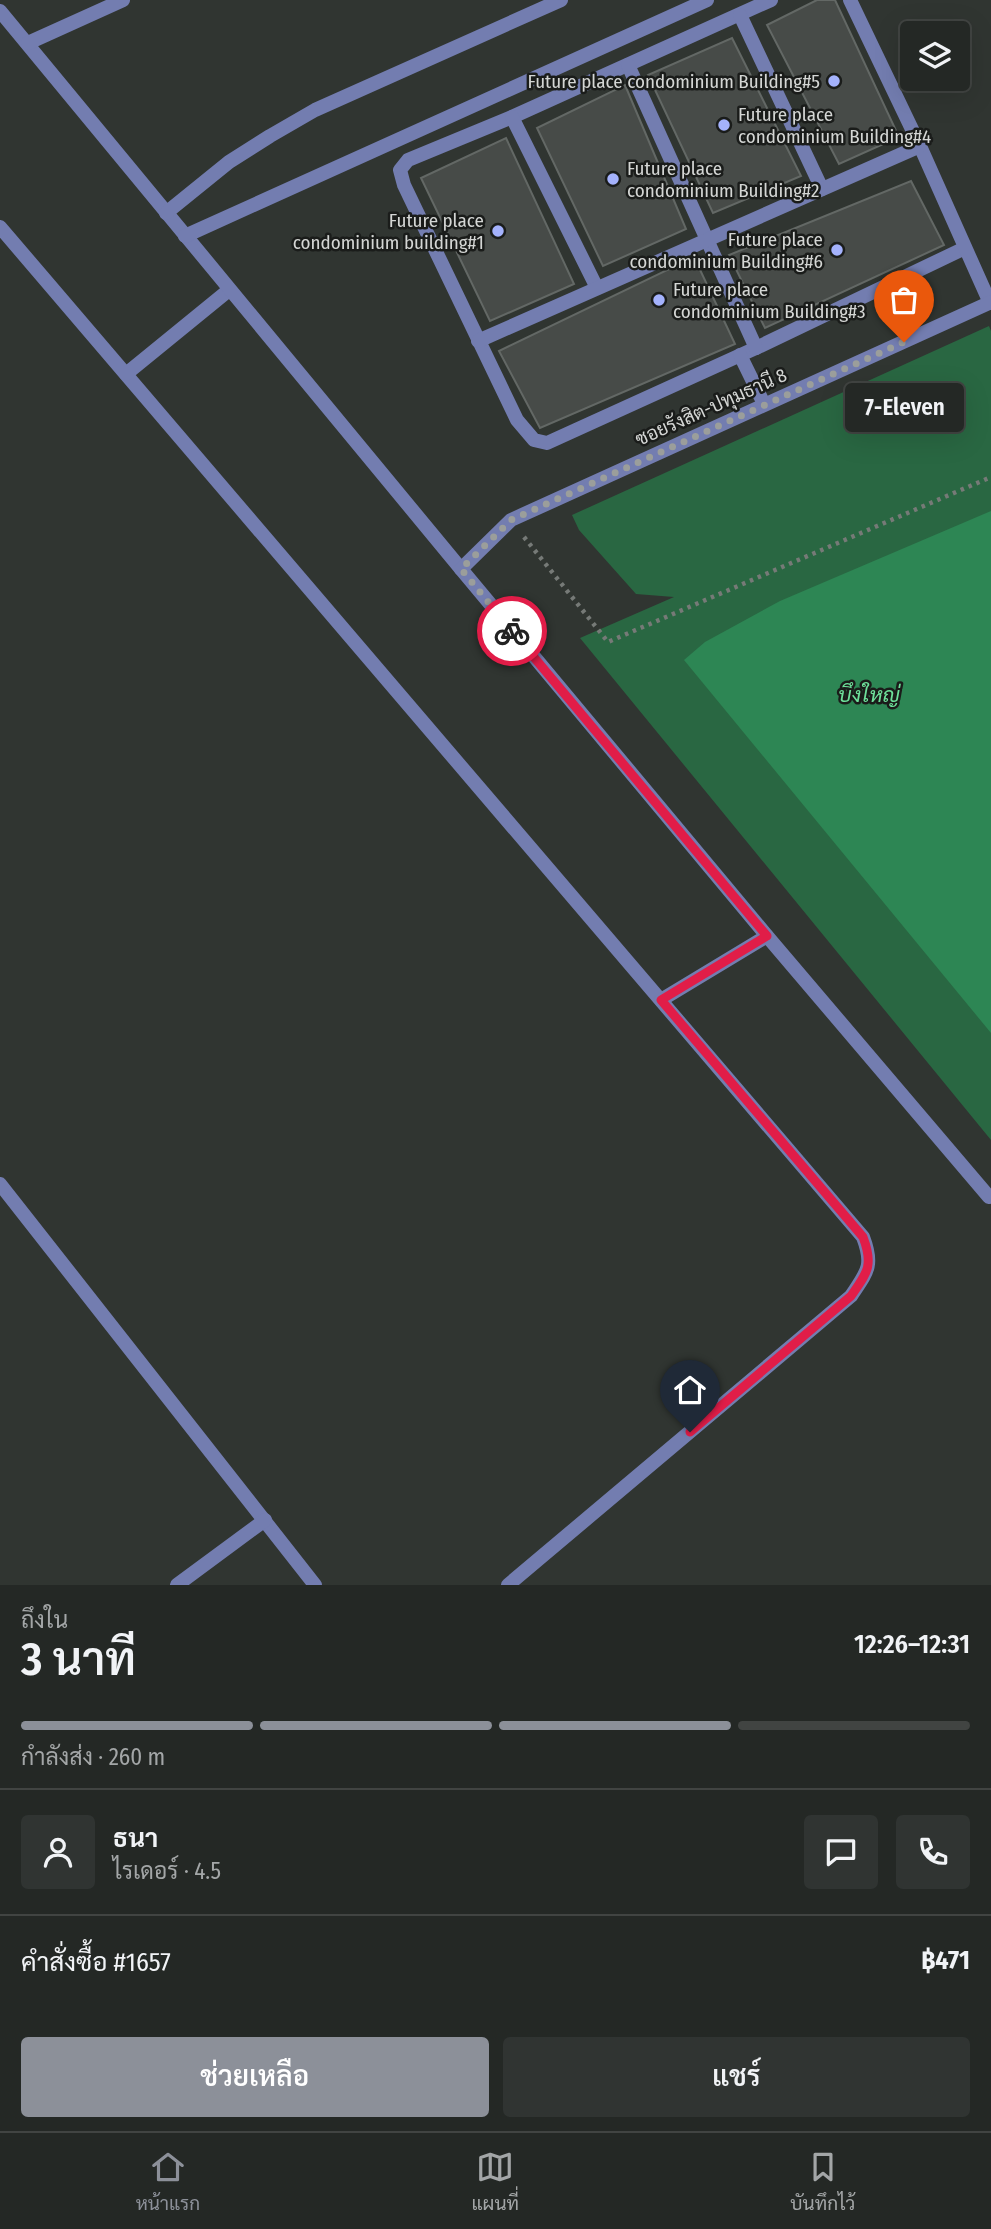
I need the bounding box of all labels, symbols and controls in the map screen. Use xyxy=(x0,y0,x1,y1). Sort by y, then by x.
map controls xyxy=(900,21,970,91)
button: layers xyxy=(900,21,970,91)
place label: Future place condominium Building#5 xyxy=(528,70,820,93)
marker: Future place condominium Building#5 xyxy=(826,73,842,89)
place label: Future place condominium Building#4 xyxy=(738,103,931,148)
marker: Future place condominium Building#4 xyxy=(716,117,732,133)
place label: Future place condominium Building#2 xyxy=(627,157,819,202)
marker: Future place condominium Building#2 xyxy=(605,171,621,187)
place label: Future place condominium building#1 xyxy=(293,209,484,254)
marker: Future place condominium building#1 xyxy=(490,223,506,239)
place label: Future place condominium Building#6 xyxy=(629,228,823,273)
marker: Future place condominium Building#6 xyxy=(829,242,845,258)
pin xyxy=(874,270,934,342)
place label: Future place condominium Building#3 xyxy=(673,278,866,323)
icon: bag xyxy=(885,281,923,319)
marker: Future place condominium Building#3 xyxy=(651,292,667,308)
street label: ซอยรังสิต-ปทุมธานี 8 xyxy=(631,362,791,452)
callout: 7-Eleven xyxy=(844,384,964,433)
text: 7-Eleven xyxy=(864,393,945,421)
courier xyxy=(477,596,547,666)
icon: bike xyxy=(493,612,531,650)
water label: บึงใหญ่ xyxy=(838,682,901,708)
pin xyxy=(660,1360,720,1432)
icon: home xyxy=(671,1371,709,1409)
text: ถึงใน xyxy=(21,1606,68,1634)
text: 12:26–12:31 xyxy=(854,1629,970,1660)
text: 3 นาที xyxy=(21,1632,136,1687)
text: กำลังส่ง · 260 m xyxy=(21,1743,165,1771)
button: person xyxy=(21,1815,95,1889)
button: chat xyxy=(804,1815,878,1889)
button: phone xyxy=(896,1815,970,1889)
text: ธนา xyxy=(113,1823,158,1854)
text: ไรเดอร์ · 4.5 xyxy=(113,1857,221,1885)
text: ฿471 xyxy=(921,1945,970,1976)
text: คำสั่งซื้อ #1657 xyxy=(21,1947,171,1978)
button: ช่วยเหลือ xyxy=(21,2037,489,2117)
button: แชร์ xyxy=(503,2037,970,2117)
tab: หน้าแรก xyxy=(136,2148,200,2215)
tab: แผนที่ xyxy=(472,2148,519,2215)
tab: บันทึกไว้ xyxy=(790,2148,855,2215)

